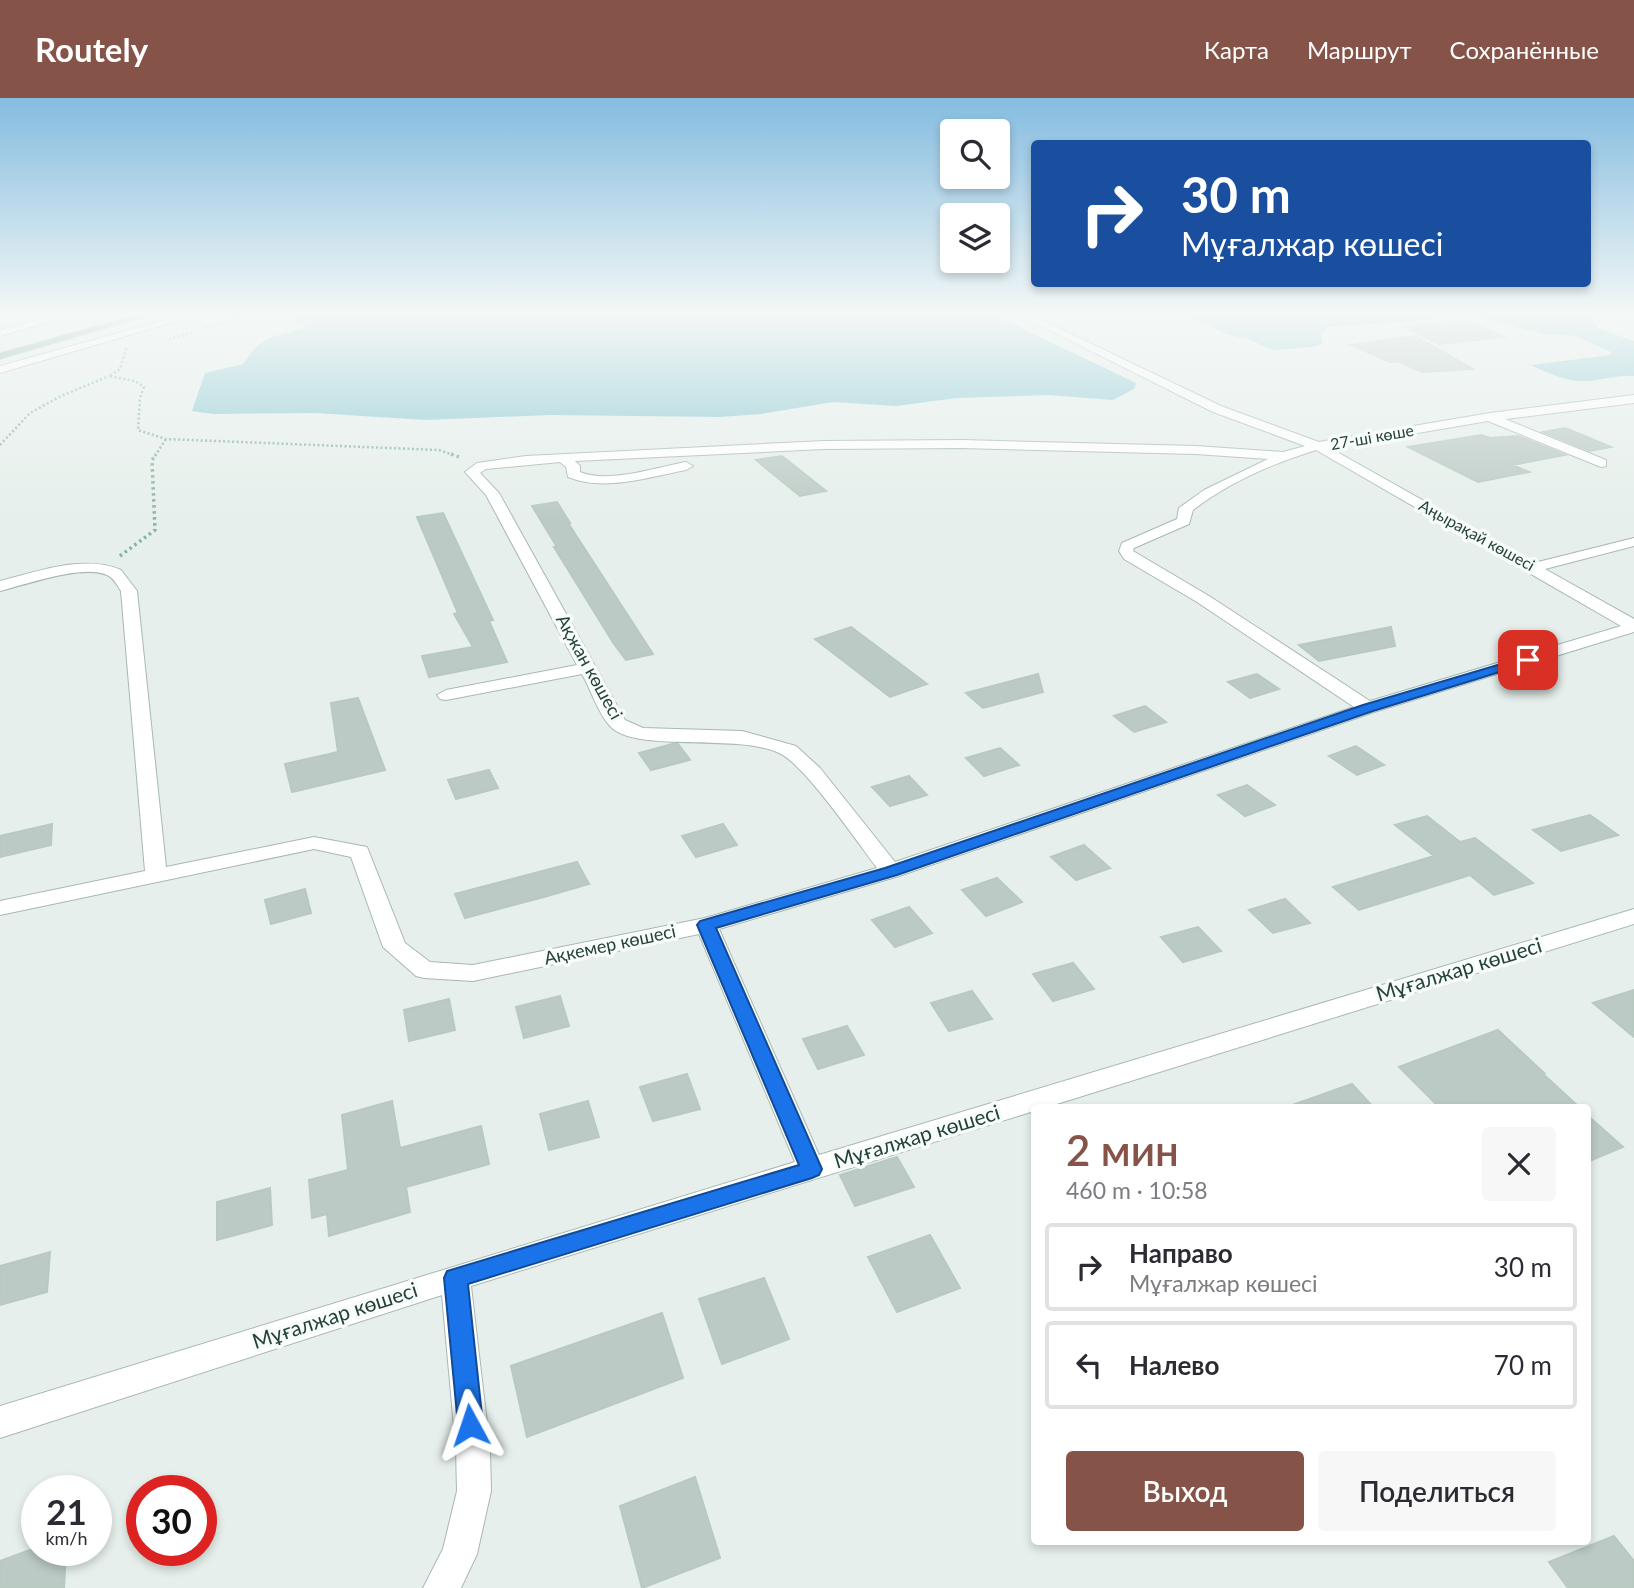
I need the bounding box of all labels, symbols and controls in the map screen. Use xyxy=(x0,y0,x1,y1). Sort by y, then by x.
text: Routely xyxy=(35,29,148,69)
text: Карта xyxy=(1204,35,1269,64)
text: Маршрут xyxy=(1307,35,1412,64)
text: Сохранённые xyxy=(1450,35,1599,64)
map controls xyxy=(940,119,1010,273)
button: search xyxy=(940,119,1010,189)
text: 30 m xyxy=(1181,165,1291,223)
icon: right xyxy=(1066,168,1157,259)
button: layers xyxy=(940,203,1010,273)
text: Мұғалжар көшесі xyxy=(1181,224,1443,263)
street label: 27-ші көше xyxy=(1329,420,1415,453)
street label: Аңырақай көшесі xyxy=(1416,495,1538,574)
street label: Ақжан көшесі xyxy=(552,610,628,723)
pin xyxy=(1498,630,1558,690)
icon: arrive xyxy=(1509,641,1547,679)
street label: Ақкемер көшесі xyxy=(542,919,678,969)
street label: Мұғалжар көшесі xyxy=(1373,931,1545,1006)
street label: Мұғалжар көшесі xyxy=(831,1098,1003,1173)
text: 2 мин xyxy=(1066,1125,1179,1175)
button: close xyxy=(1482,1127,1556,1201)
text: 460 m · 10:58 xyxy=(1066,1176,1208,1204)
text: Направо xyxy=(1129,1237,1233,1269)
icon: right xyxy=(1070,1248,1108,1286)
text: 30 m xyxy=(1494,1251,1552,1283)
text: Мұғалжар көшесі xyxy=(1129,1269,1318,1297)
street label: Мұғалжар көшесі xyxy=(249,1276,420,1353)
icon: left xyxy=(1070,1346,1108,1384)
text: Налево xyxy=(1129,1349,1219,1381)
text: 70 m xyxy=(1494,1349,1552,1381)
position arrow xyxy=(433,1388,507,1462)
button: Выход xyxy=(1066,1451,1304,1531)
button: Поделиться xyxy=(1318,1451,1556,1531)
speed limit sign: 30 xyxy=(126,1475,217,1566)
text: 21 xyxy=(46,1490,87,1532)
text: km/h xyxy=(45,1527,88,1549)

